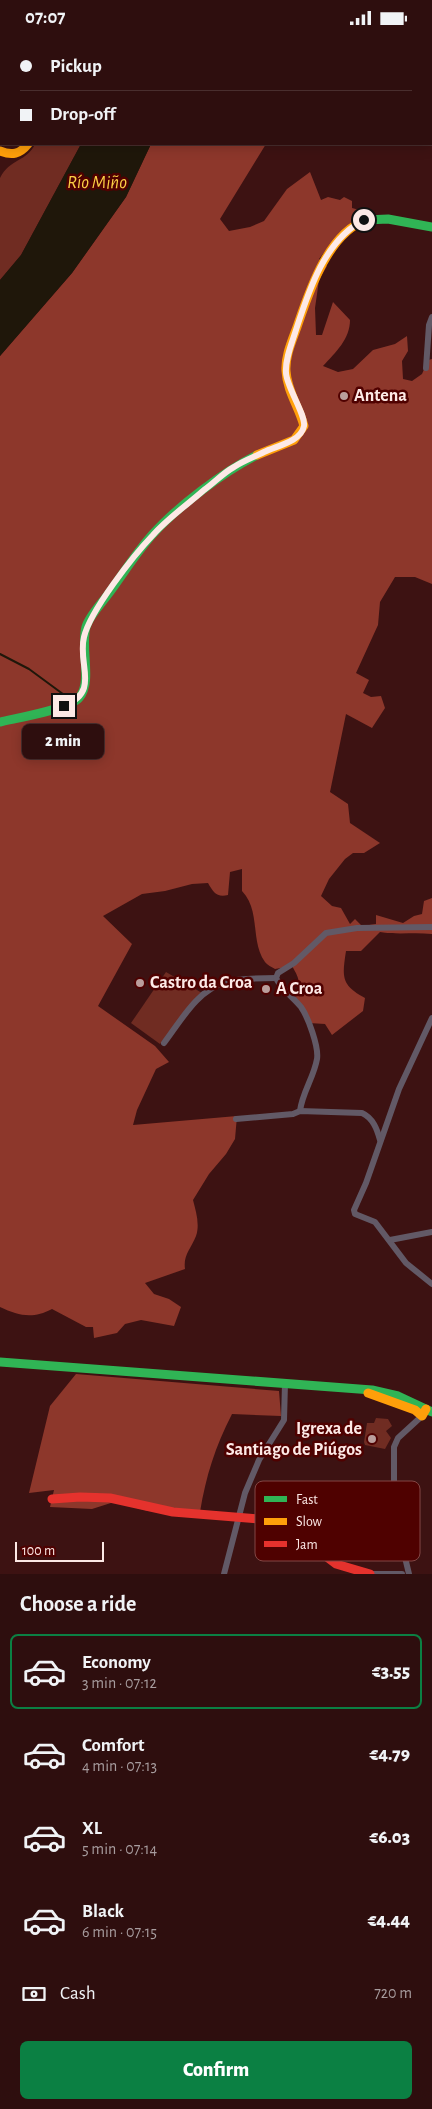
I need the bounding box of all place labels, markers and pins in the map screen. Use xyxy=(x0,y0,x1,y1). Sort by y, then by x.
place label: Antena xyxy=(354,387,407,405)
marker: Antena xyxy=(338,390,350,402)
place label: Castro da Croa xyxy=(150,974,253,992)
marker: Castro da Croa xyxy=(134,977,146,989)
place label: A Croa xyxy=(276,980,323,998)
marker: A Croa xyxy=(260,983,272,995)
place label: Igrexa de Santiago de Piúgos xyxy=(226,1420,362,1459)
marker: Igrexa de Santiago de Piúgos xyxy=(366,1433,378,1445)

